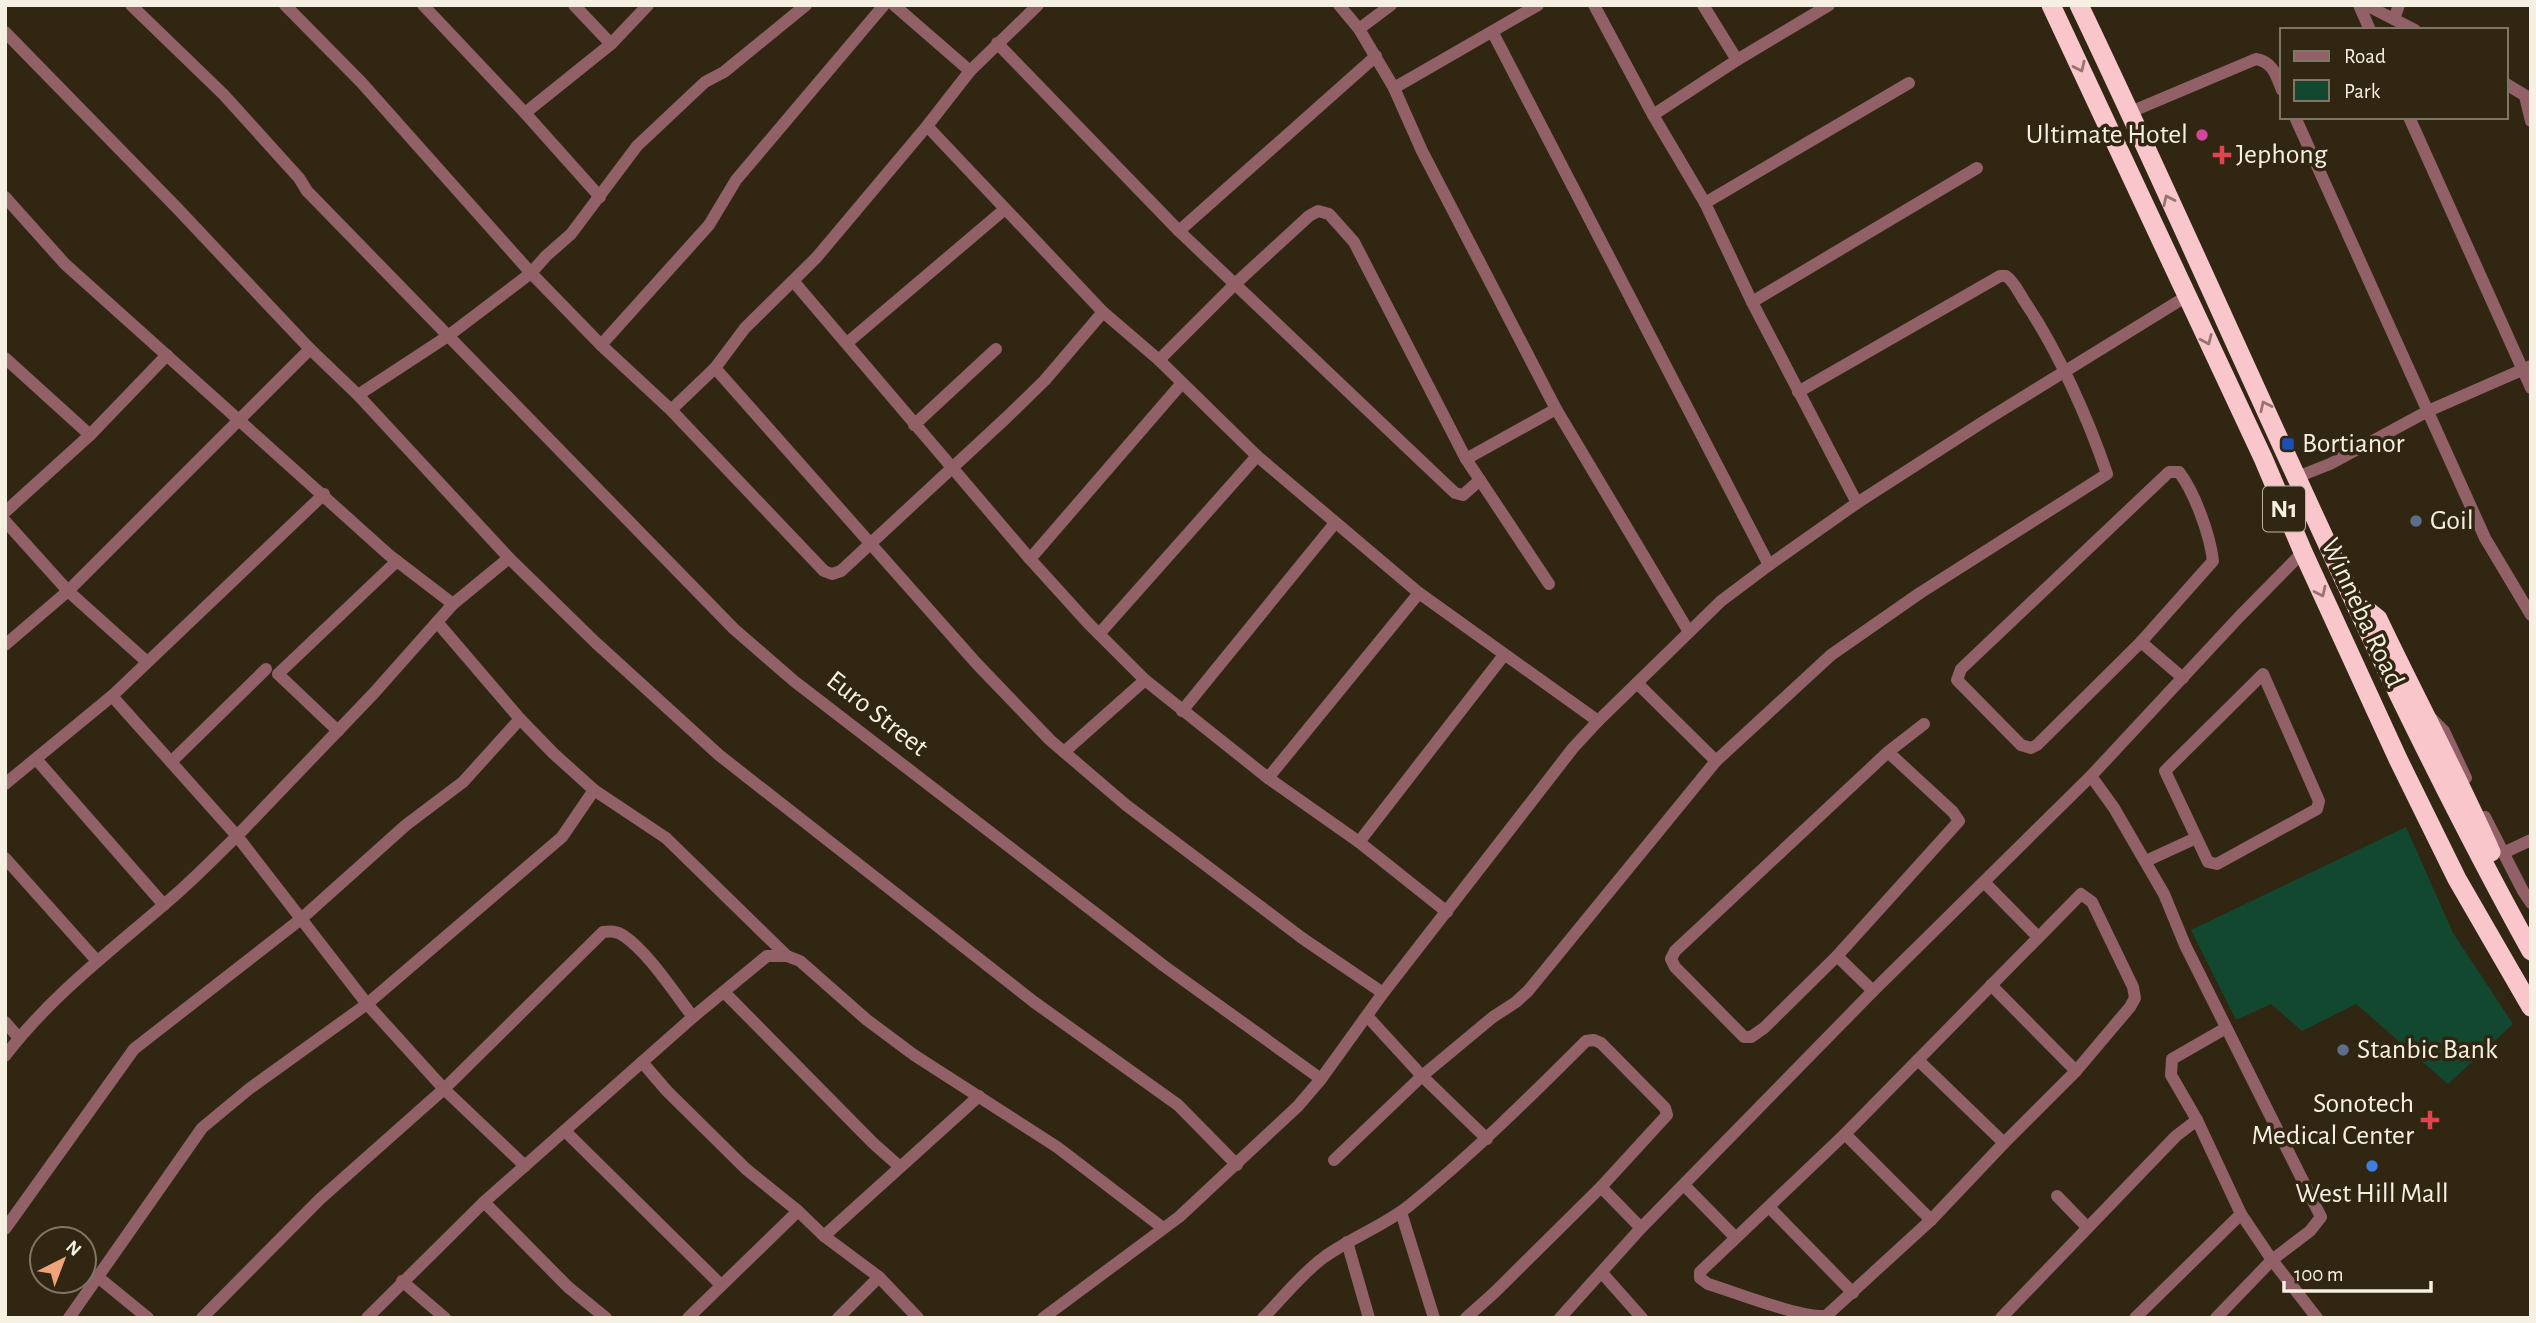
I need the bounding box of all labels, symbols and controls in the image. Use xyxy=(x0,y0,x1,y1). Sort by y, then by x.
legend xyxy=(2280,28,2508,119)
text: Road xyxy=(2344,46,2386,67)
one-way arrow xyxy=(2072,60,2086,72)
text: Park xyxy=(2344,81,2381,102)
place label: Ultimate Hotel xyxy=(2026,121,2188,149)
marker: Ultimate Hotel xyxy=(2194,127,2210,143)
place label: Jephong xyxy=(2236,141,2328,169)
marker: Jephong xyxy=(2214,147,2230,163)
one-way arrow xyxy=(2163,194,2177,207)
one-way arrow xyxy=(2199,333,2213,345)
one-way arrow xyxy=(2259,401,2273,413)
place label: Bortianor xyxy=(2302,430,2405,458)
marker: Bortianor xyxy=(2280,436,2296,452)
road number: N1 xyxy=(2263,486,2305,531)
place label: Goil xyxy=(2430,507,2474,535)
marker: Goil xyxy=(2408,513,2424,529)
street label: Winneba Road xyxy=(2315,534,2409,692)
one-way arrow xyxy=(2313,585,2327,597)
street label: Euro Street xyxy=(821,666,933,762)
place label: Stanbic Bank xyxy=(2357,1036,2498,1064)
marker: Stanbic Bank xyxy=(2335,1042,2351,1058)
place label: Sonotech Medical Center xyxy=(2251,1090,2414,1150)
marker: Sonotech Medical Center xyxy=(2420,1110,2440,1130)
marker: West Hill Mall xyxy=(2364,1158,2380,1174)
place label: West Hill Mall xyxy=(2295,1180,2449,1208)
north arrow xyxy=(28,1225,98,1295)
text: N xyxy=(62,1237,85,1260)
scale bar xyxy=(2284,1250,2431,1294)
text: 100 m xyxy=(2294,1264,2344,1285)

